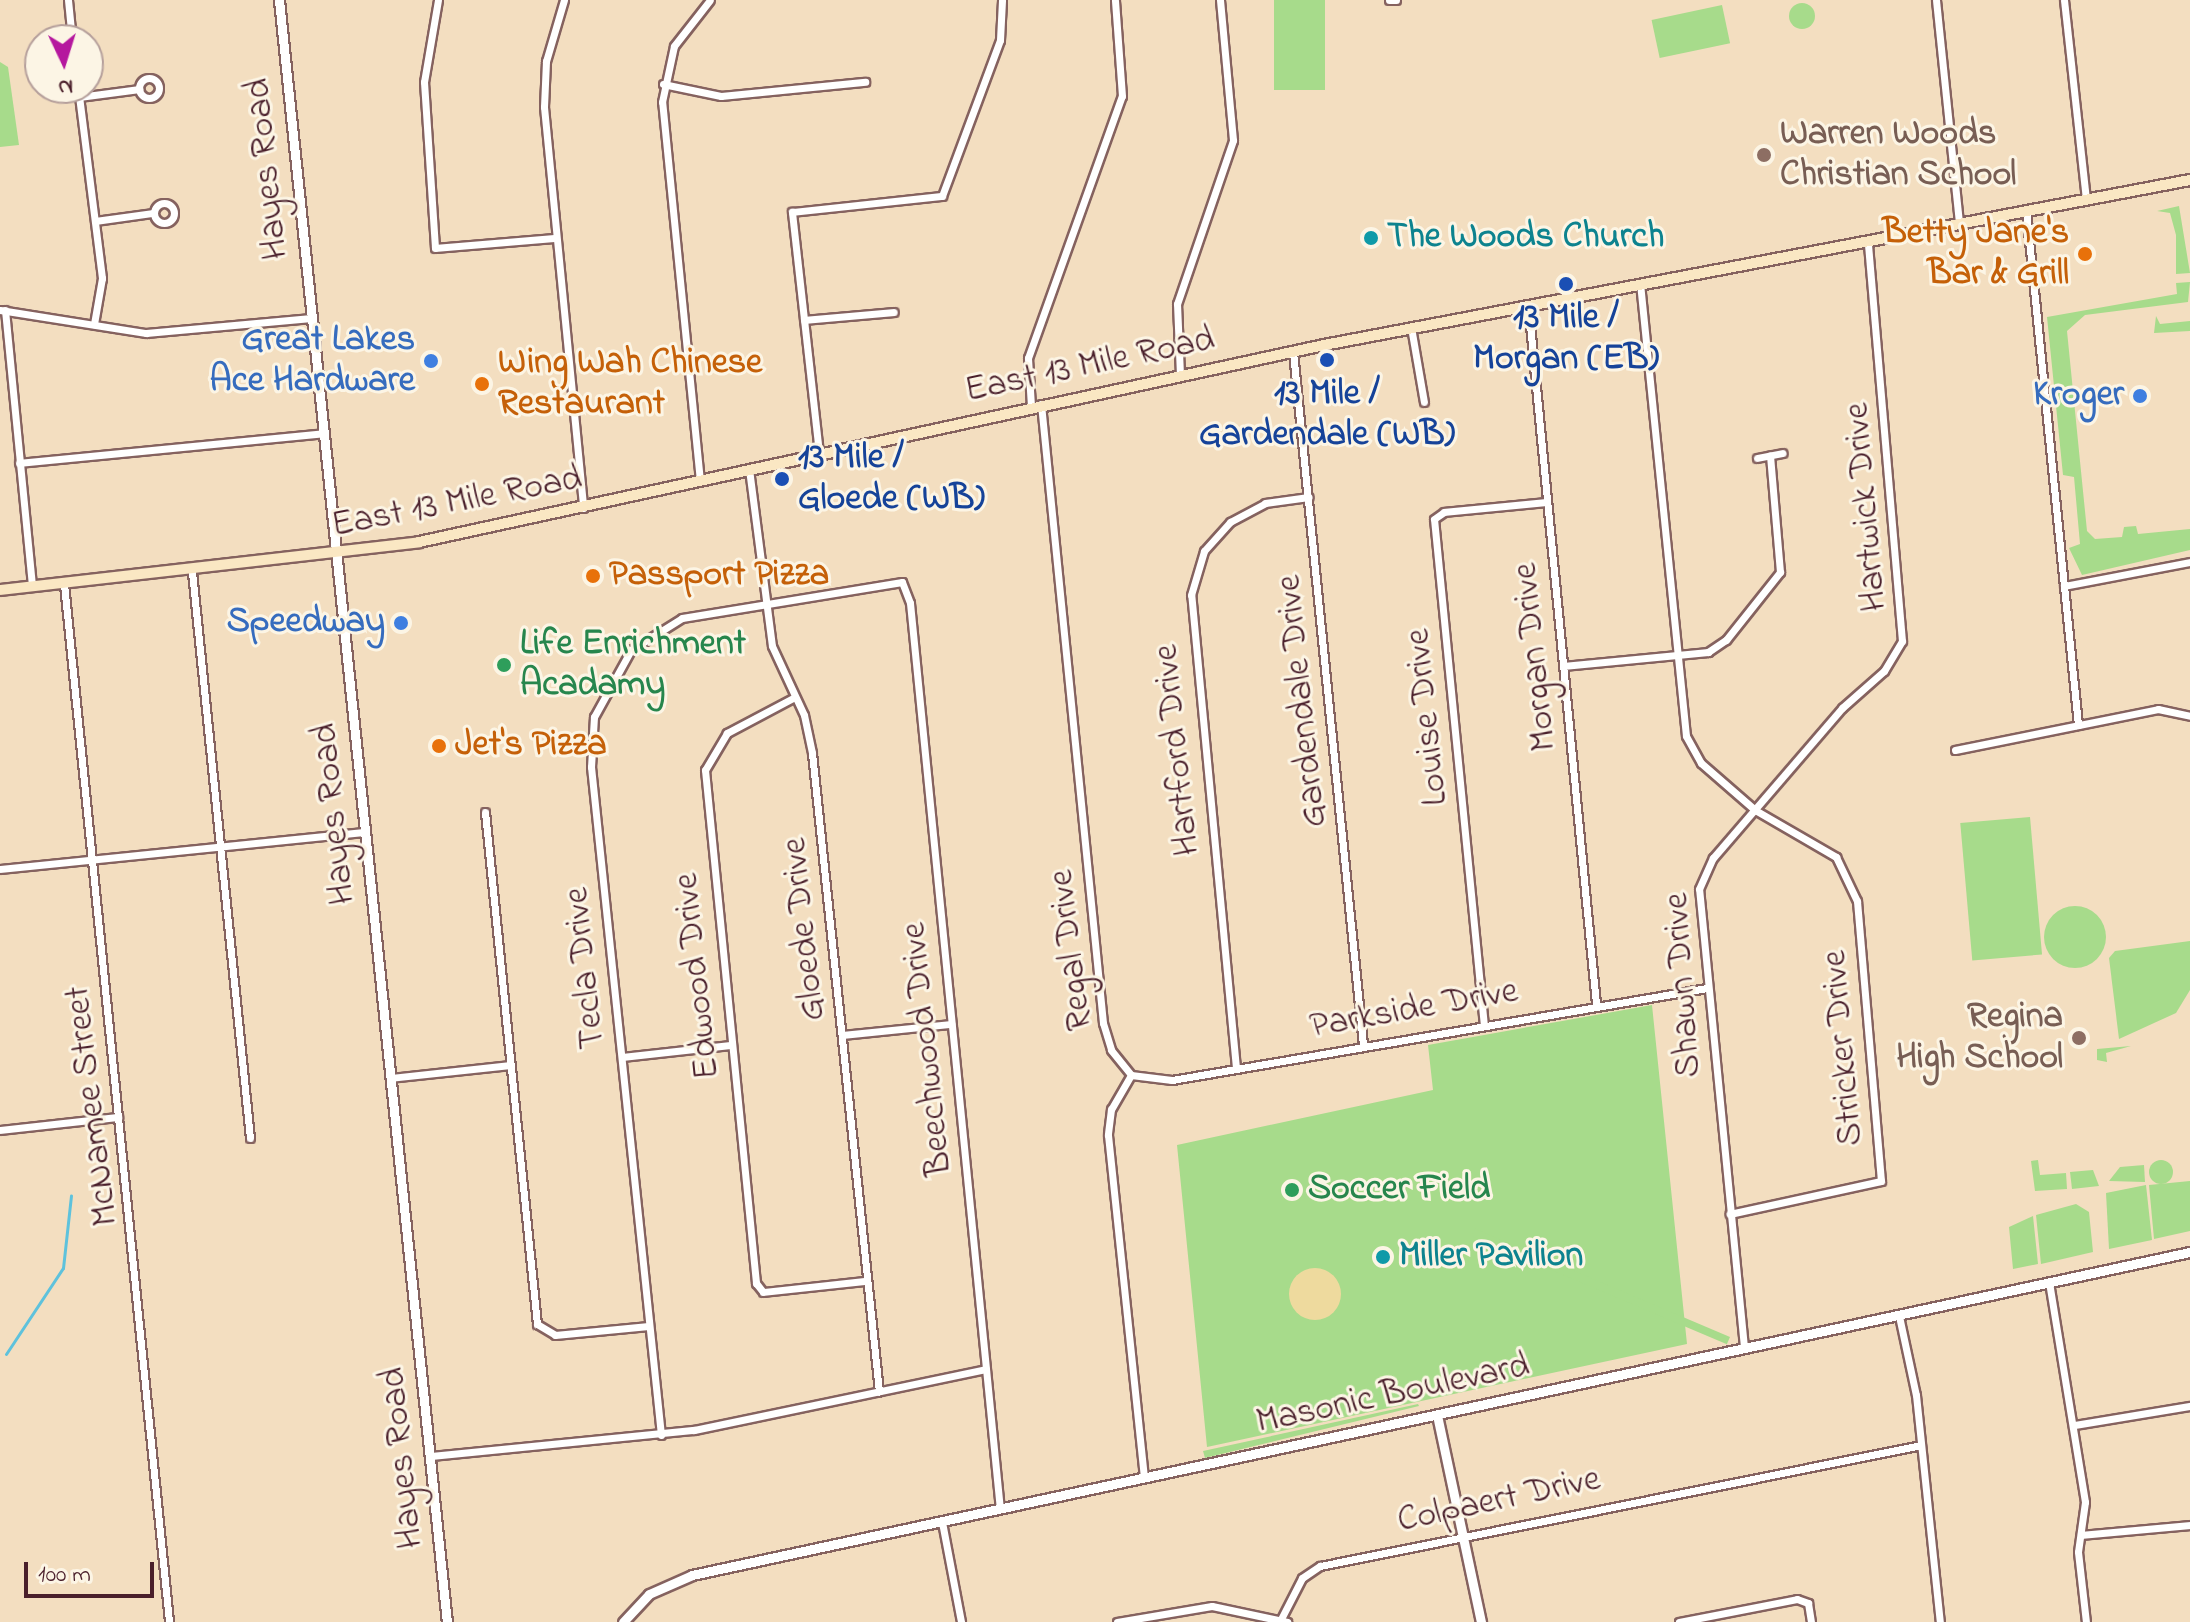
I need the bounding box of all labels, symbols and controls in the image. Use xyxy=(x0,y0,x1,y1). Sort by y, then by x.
north arrow xyxy=(24,24,104,104)
text: N xyxy=(57,69,74,102)
street label: Hayes Road xyxy=(237,76,299,262)
place label: Warren Woods Christian School xyxy=(1780,112,2016,197)
marker: Warren Woods Christian School xyxy=(1755,146,1773,164)
place label: Betty Jane's Bar & Grill xyxy=(1882,211,2069,296)
place label: The Woods Church xyxy=(1387,216,1664,260)
marker: The Woods Church xyxy=(1362,229,1380,247)
marker: Betty Jane's Bar & Grill xyxy=(2076,245,2094,263)
marker: 13 Mile / Morgan (EB) xyxy=(1557,275,1575,293)
place label: 13 Mile / Morgan (EB) xyxy=(1473,296,1659,381)
place label: Great Lakes Ace Hardware xyxy=(210,318,415,403)
street label: East 13 Mile Road xyxy=(961,318,1219,414)
place label: Wing Wah Chinese Restaurant xyxy=(498,341,762,426)
marker: 13 Mile / Gardendale (WB) xyxy=(1318,351,1336,369)
marker: Great Lakes Ace Hardware xyxy=(422,352,440,370)
place label: 13 Mile / Gardendale (WB) xyxy=(1199,372,1455,457)
place label: Kroger xyxy=(2033,374,2124,418)
marker: Wing Wah Chinese Restaurant xyxy=(473,375,491,393)
marker: Kroger xyxy=(2131,387,2149,405)
street label: Hartwick Drive xyxy=(1836,401,1898,613)
place label: 13 Mile / Gloede (WB) xyxy=(798,436,985,521)
street label: East 13 Mile Road xyxy=(328,458,586,548)
marker: 13 Mile / Gloede (WB) xyxy=(773,470,791,488)
place label: Passport Pizza xyxy=(609,554,829,598)
street label: Morgan Drive xyxy=(1505,561,1567,753)
marker: Passport Pizza xyxy=(584,567,602,585)
street label: Gardendale Drive xyxy=(1268,573,1338,829)
place label: Speedway xyxy=(227,601,385,645)
marker: Speedway xyxy=(392,614,410,632)
place label: Life Enrichment Acadamy xyxy=(520,622,746,707)
street label: Louise Drive xyxy=(1397,626,1459,808)
street label: Hartford Drive xyxy=(1145,642,1211,858)
marker: Life Enrichment Acadamy xyxy=(495,656,513,674)
street label: Hayes Road xyxy=(304,721,366,907)
place label: Jet's Pizza xyxy=(455,724,607,768)
marker: Jet's Pizza xyxy=(430,737,448,755)
street label: Gloede Drive xyxy=(774,835,836,1023)
street label: Regal Drive xyxy=(1041,867,1103,1033)
street label: Edwood Drive xyxy=(666,871,730,1081)
street label: Tecla Drive xyxy=(556,885,616,1051)
street label: Shawn Drive xyxy=(1656,891,1712,1079)
street label: Beechwood Drive xyxy=(893,920,963,1178)
street label: Stricker Drive xyxy=(1814,948,1874,1148)
street label: Parkside Drive xyxy=(1307,970,1521,1050)
street label: McNamee Street xyxy=(57,984,129,1228)
place label: Regina High School xyxy=(1896,995,2063,1080)
marker: Regina High School xyxy=(2070,1029,2088,1047)
place label: Soccer Field xyxy=(1308,1168,1490,1212)
marker: Soccer Field xyxy=(1283,1181,1301,1199)
place label: Miller Pavilion xyxy=(1399,1235,1583,1279)
marker: Miller Pavilion xyxy=(1374,1248,1392,1266)
street label: Masonic Boulevard xyxy=(1253,1345,1533,1445)
street label: Hayes Road xyxy=(372,1365,434,1551)
street label: Colpaert Drive xyxy=(1394,1458,1604,1544)
scale bar xyxy=(28,1546,158,1596)
text: 100 m xyxy=(38,1558,91,1593)

